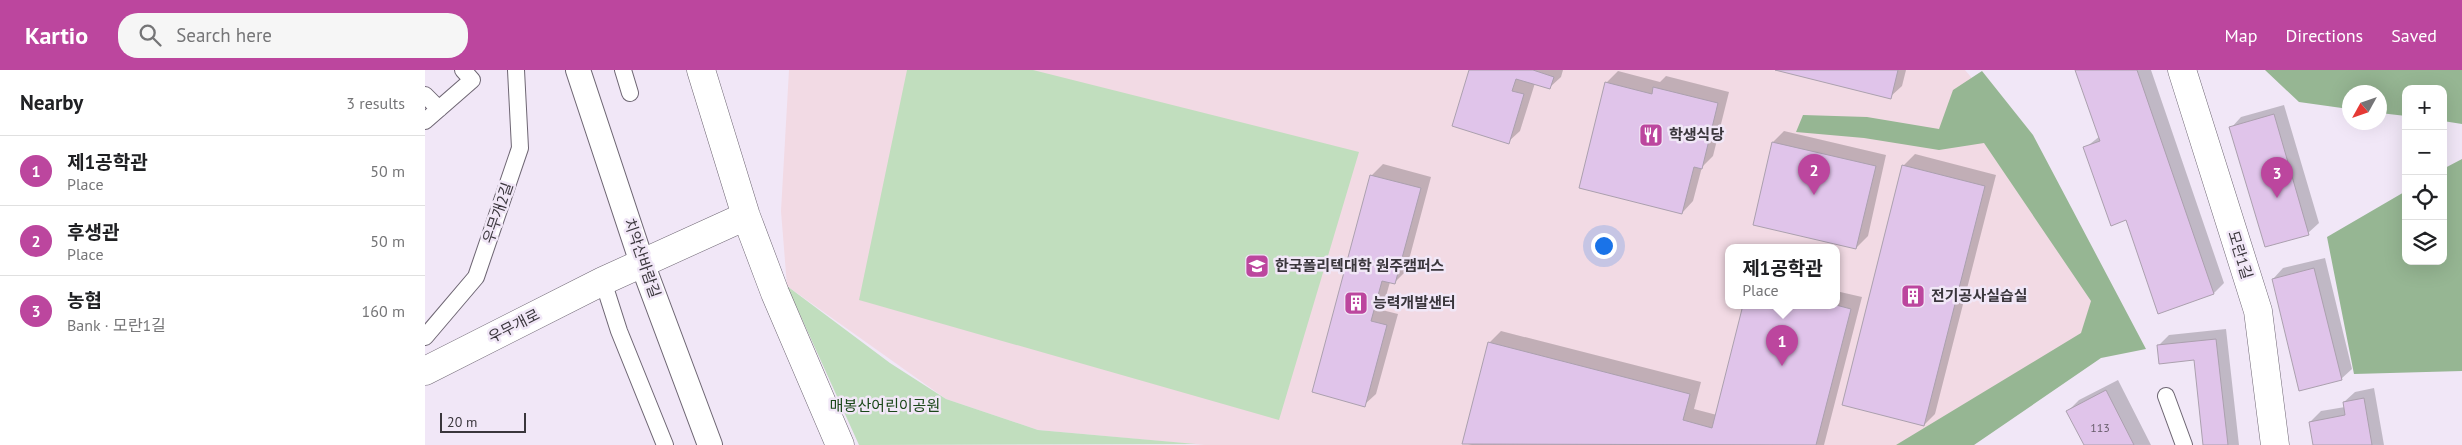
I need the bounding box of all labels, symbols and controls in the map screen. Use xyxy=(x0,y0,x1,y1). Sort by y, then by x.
search box xyxy=(118,13,468,58)
text: Kartio xyxy=(25,20,88,51)
icon: search xyxy=(136,21,164,49)
text: Search here xyxy=(176,23,272,47)
text: Map xyxy=(2225,24,2257,47)
text: Directions xyxy=(2285,24,2363,47)
text: Saved xyxy=(2391,24,2437,47)
north arrow xyxy=(2342,85,2387,130)
map controls xyxy=(2402,85,2447,265)
button: + xyxy=(2402,85,2447,130)
text: Nearby xyxy=(20,89,83,116)
text: 3 results xyxy=(346,93,405,113)
restaurant icon: 학생식당 xyxy=(1638,122,1664,148)
place label: 학생식당 xyxy=(1669,125,1724,144)
button: − xyxy=(2402,130,2447,175)
text: 제1공학관 xyxy=(67,150,148,174)
pin: 2 xyxy=(1798,154,1830,195)
pin: 3 xyxy=(2261,157,2293,198)
text: 1 xyxy=(31,161,41,181)
text: 50 m xyxy=(370,161,405,181)
text: Place xyxy=(67,174,104,194)
button: locate xyxy=(2402,175,2447,220)
street label: 우무개2길 xyxy=(478,180,517,246)
street label: 치악산바람길 xyxy=(620,216,665,300)
text: 후생관 xyxy=(67,220,119,244)
button: layers xyxy=(2402,220,2447,265)
street label: 모란1길 xyxy=(2224,228,2257,281)
text: 2 xyxy=(31,231,41,251)
text: 50 m xyxy=(370,231,405,251)
your location xyxy=(1591,233,1617,259)
text: Place xyxy=(67,244,104,264)
popup xyxy=(1725,244,1840,309)
school or university icon: 한국폴리텍대학 원주캠퍼스 xyxy=(1244,253,1270,279)
place label: 한국폴리텍대학 원주캠퍼스 xyxy=(1275,256,1445,275)
text: 제1공학관 xyxy=(1742,256,1823,280)
text: Place xyxy=(1742,280,1779,300)
building icon: 전기공사실습실 xyxy=(1900,283,1926,309)
place label: 전기공사실습실 xyxy=(1931,286,2028,305)
text: 농협 xyxy=(67,288,102,312)
building icon: 능력개발샌터 xyxy=(1343,290,1369,316)
place label: 능력개발샌터 xyxy=(1373,293,1456,312)
text: 3 xyxy=(31,301,41,321)
text: 160 m xyxy=(362,301,405,321)
street label: 우무개로 xyxy=(485,305,543,347)
text: Bank · 모란1길 xyxy=(67,315,166,335)
pin: 1 xyxy=(1766,325,1798,366)
park label: 매봉산어린이공원 xyxy=(830,396,940,415)
scale bar xyxy=(440,410,526,433)
text: 20 m xyxy=(447,413,477,431)
house number: 113 xyxy=(2090,420,2110,435)

